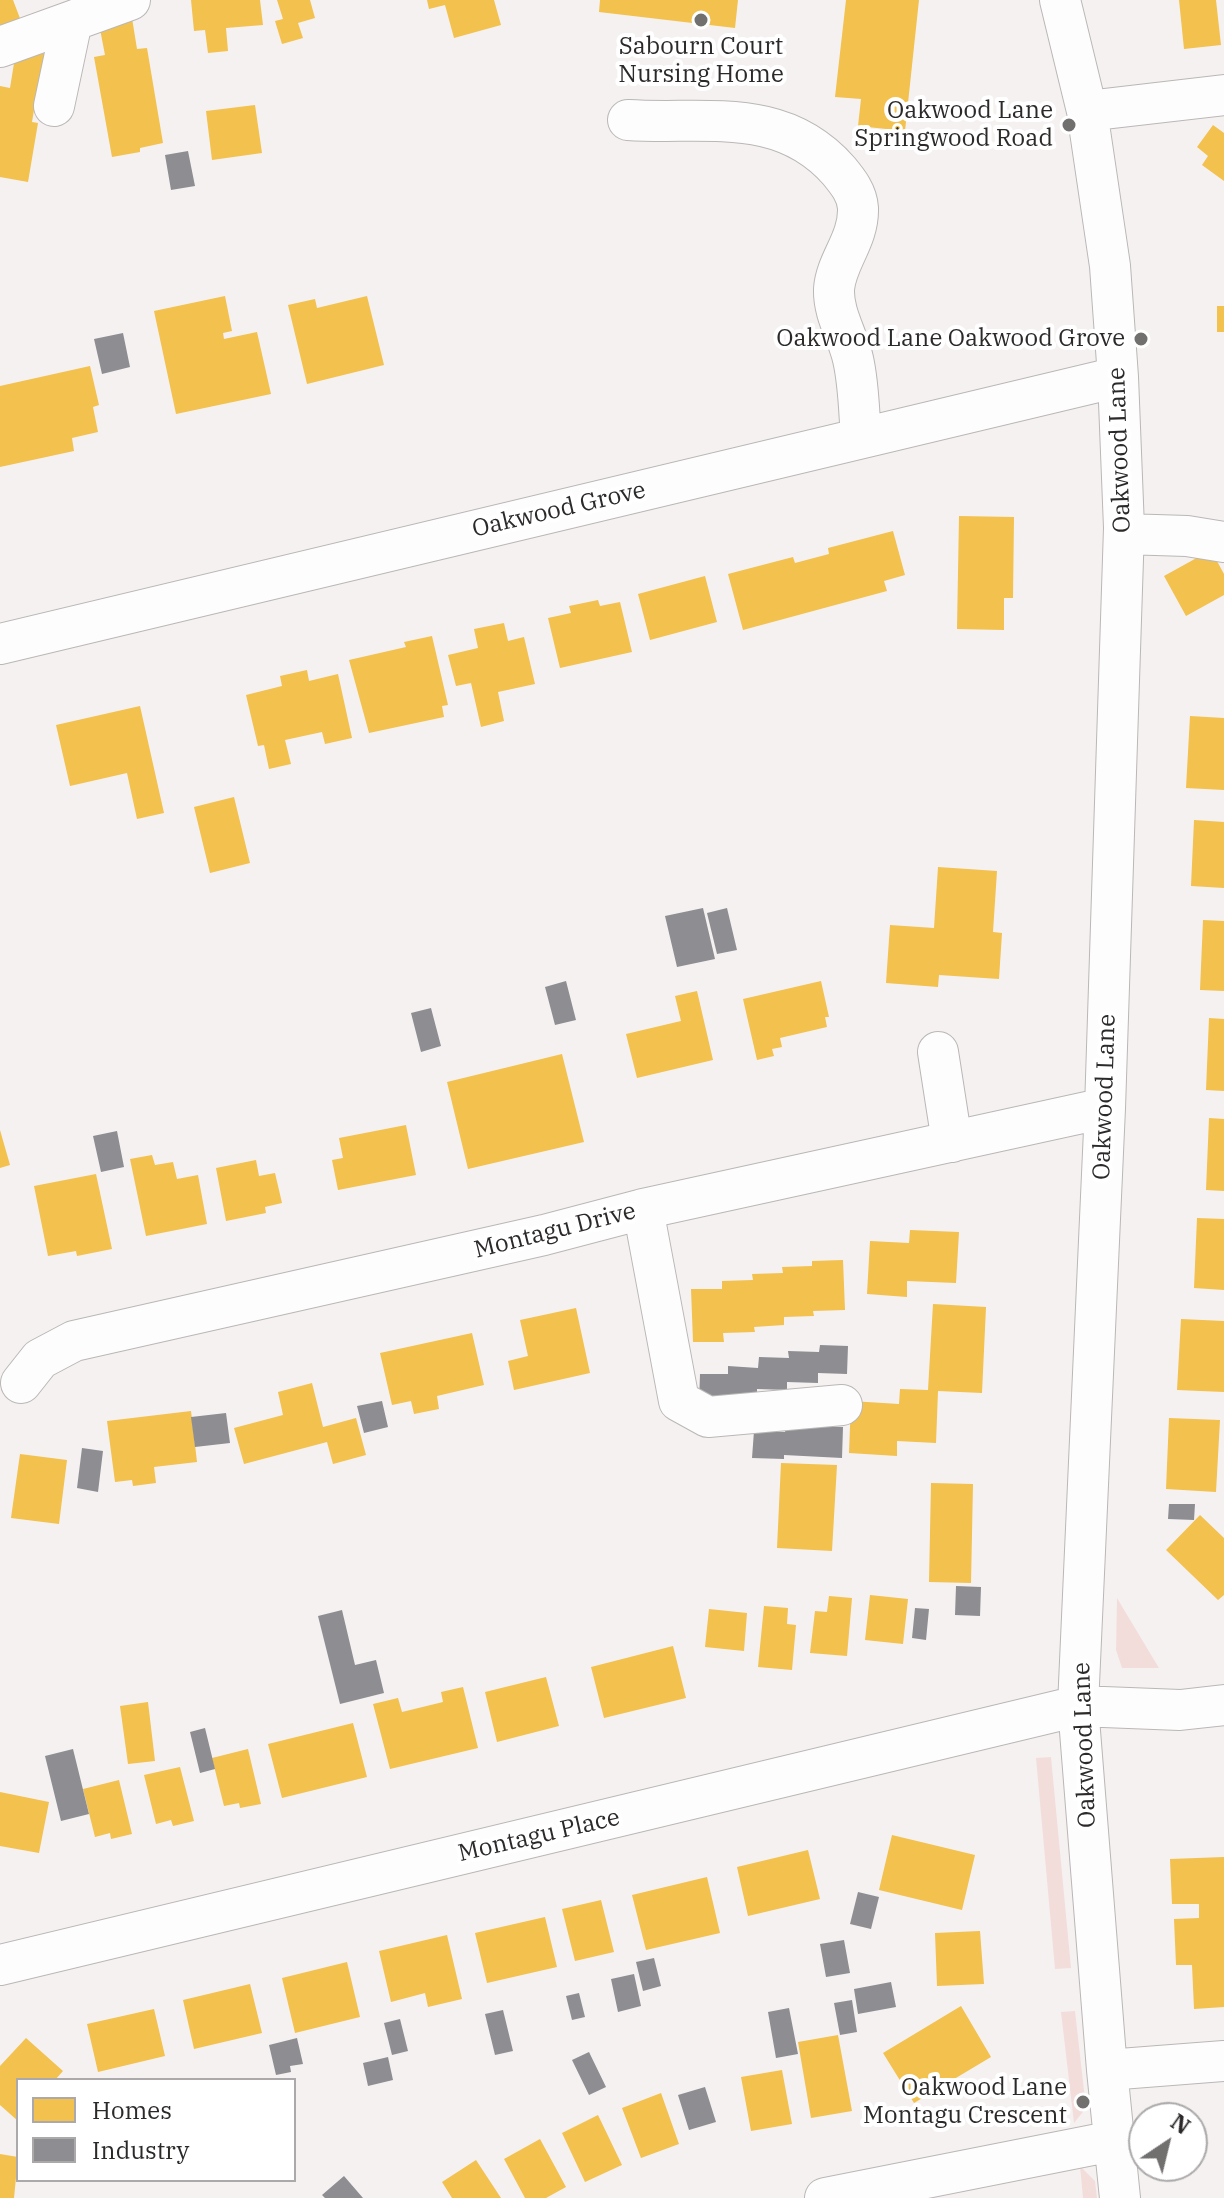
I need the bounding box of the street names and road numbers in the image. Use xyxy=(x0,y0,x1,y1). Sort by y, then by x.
street label: Oakwood Lane xyxy=(1103,367,1137,533)
street label: Oakwood Grove xyxy=(469,476,649,544)
street label: Oakwood Lane xyxy=(1088,1014,1122,1180)
street label: Montagu Drive xyxy=(471,1197,639,1265)
street label: Oakwood Lane xyxy=(1068,1662,1102,1828)
street label: Montagu Place xyxy=(455,1803,623,1869)

